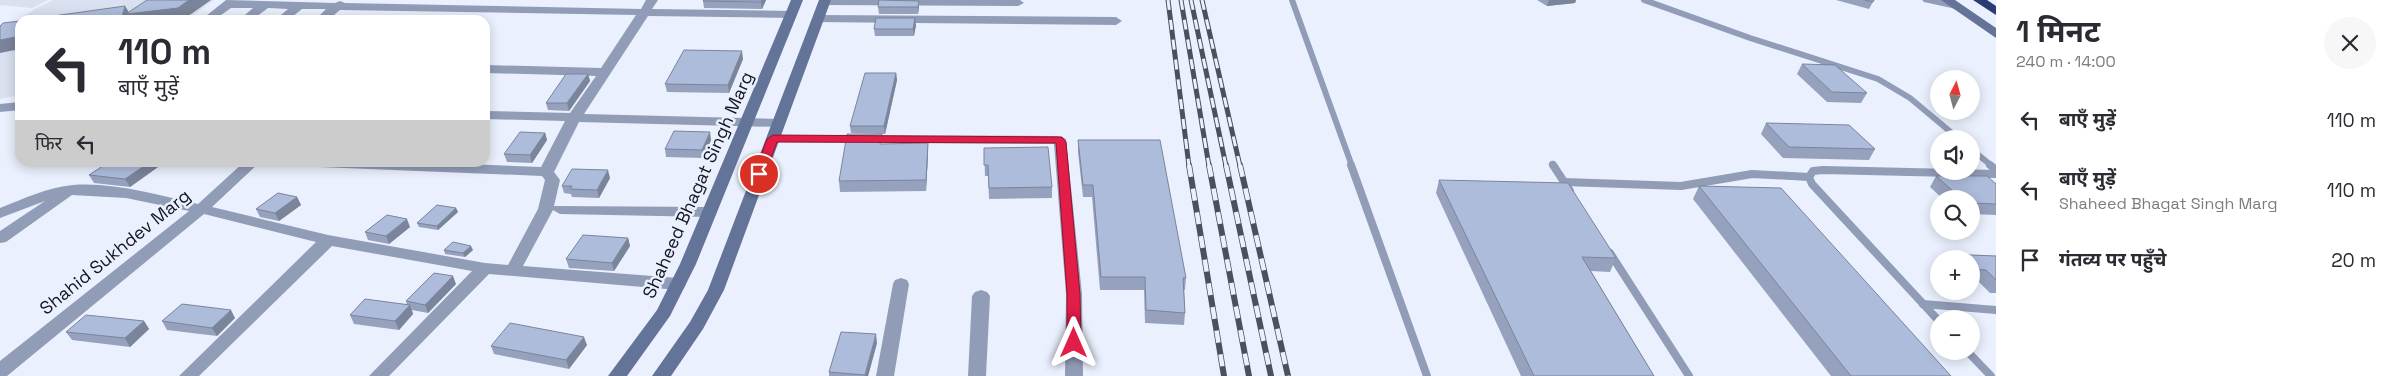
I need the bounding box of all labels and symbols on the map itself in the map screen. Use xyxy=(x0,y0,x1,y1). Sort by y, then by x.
street label: Shaheed Bhagat Singh Marg xyxy=(637,68,758,302)
north arrow xyxy=(1930,70,1980,120)
pin xyxy=(738,153,780,195)
street label: Shahid Sukhdev Marg xyxy=(35,184,195,319)
position arrow xyxy=(1047,316,1099,368)

